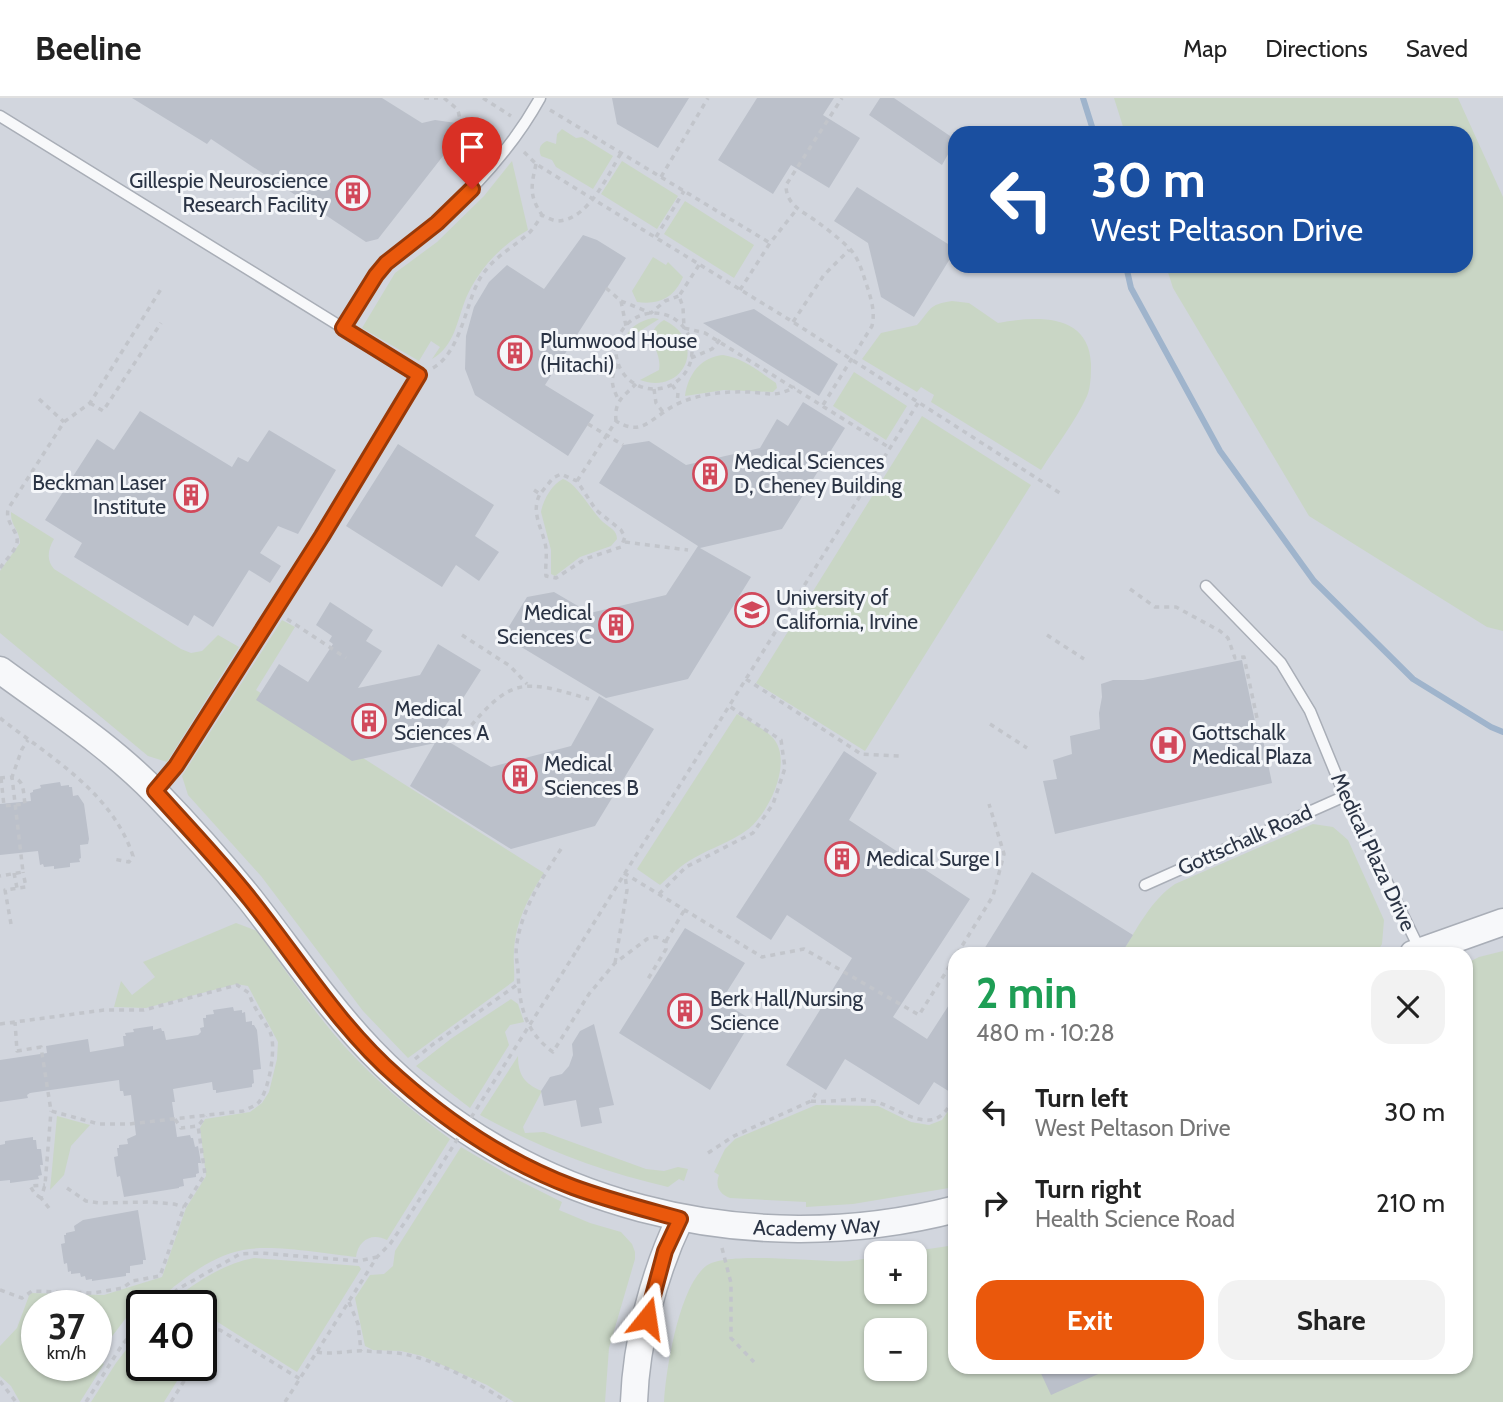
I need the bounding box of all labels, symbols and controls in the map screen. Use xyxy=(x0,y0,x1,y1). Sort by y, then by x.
text: Beeline xyxy=(35,28,141,68)
text: Map xyxy=(1183,34,1227,63)
text: Directions xyxy=(1265,34,1368,63)
text: Saved xyxy=(1406,34,1468,63)
pin xyxy=(442,117,502,189)
icon: arrive xyxy=(453,128,491,166)
text: 30 m xyxy=(1091,150,1206,209)
icon: left xyxy=(976,154,1067,245)
place label: Gillespie Neuroscience Research Facility xyxy=(129,168,328,217)
building icon: Gillespie Neuroscience Research Facility xyxy=(334,174,372,212)
text: West Peltason Drive xyxy=(1091,210,1363,249)
place label: Plumwood House (Hitachi) xyxy=(540,328,697,377)
building icon: Plumwood House (Hitachi) xyxy=(496,334,534,372)
place label: Medical Sciences D, Cheney Building xyxy=(734,449,903,498)
building icon: Medical Sciences D, Cheney Building xyxy=(691,455,729,493)
place label: Beckman Laser Institute xyxy=(32,470,166,519)
building icon: Beckman Laser Institute xyxy=(172,476,210,514)
place label: University of California, Irvine xyxy=(776,585,918,634)
school or university icon: University of California, Irvine xyxy=(733,591,771,629)
place label: Medical Sciences C xyxy=(497,600,592,649)
building icon: Medical Sciences C xyxy=(597,606,635,644)
place label: Medical Sciences A xyxy=(394,696,489,745)
building icon: Medical Sciences A xyxy=(350,702,388,740)
place label: Gottschalk Medical Plaza xyxy=(1192,720,1312,769)
hospital icon: Gottschalk Medical Plaza xyxy=(1149,726,1187,764)
place label: Medical Sciences B xyxy=(544,751,639,800)
building icon: Medical Sciences B xyxy=(501,757,539,795)
street label: Medical Plaza Drive xyxy=(1326,769,1421,935)
street label: Gottschalk Road xyxy=(1174,799,1316,880)
building icon: Medical Surge I xyxy=(823,840,861,878)
place label: Medical Surge I xyxy=(866,846,1000,871)
text: 2 min xyxy=(976,967,1077,1019)
button: close xyxy=(1371,970,1445,1044)
place label: Berk Hall/Nursing Science xyxy=(710,986,864,1035)
building icon: Berk Hall/Nursing Science xyxy=(666,992,704,1030)
text: 480 m · 10:28 xyxy=(976,1019,1115,1047)
text: Turn left xyxy=(1035,1082,1128,1114)
icon: left xyxy=(976,1093,1014,1131)
text: 30 m xyxy=(1384,1096,1445,1128)
text: West Peltason Drive xyxy=(1035,1114,1231,1142)
text: Turn right xyxy=(1035,1173,1141,1205)
icon: right xyxy=(976,1184,1014,1222)
text: 210 m xyxy=(1376,1187,1445,1219)
text: Health Science Road xyxy=(1035,1205,1235,1233)
street label: Academy Way xyxy=(752,1211,882,1241)
map controls xyxy=(864,1241,927,1381)
button: + xyxy=(864,1241,927,1304)
button: Exit xyxy=(976,1280,1204,1360)
button: Share xyxy=(1218,1280,1445,1360)
position arrow xyxy=(610,1281,684,1355)
speed limit sign: 40 xyxy=(126,1290,217,1381)
text: 37 xyxy=(48,1305,85,1348)
button: − xyxy=(864,1318,927,1381)
text: km/h xyxy=(47,1342,86,1364)

